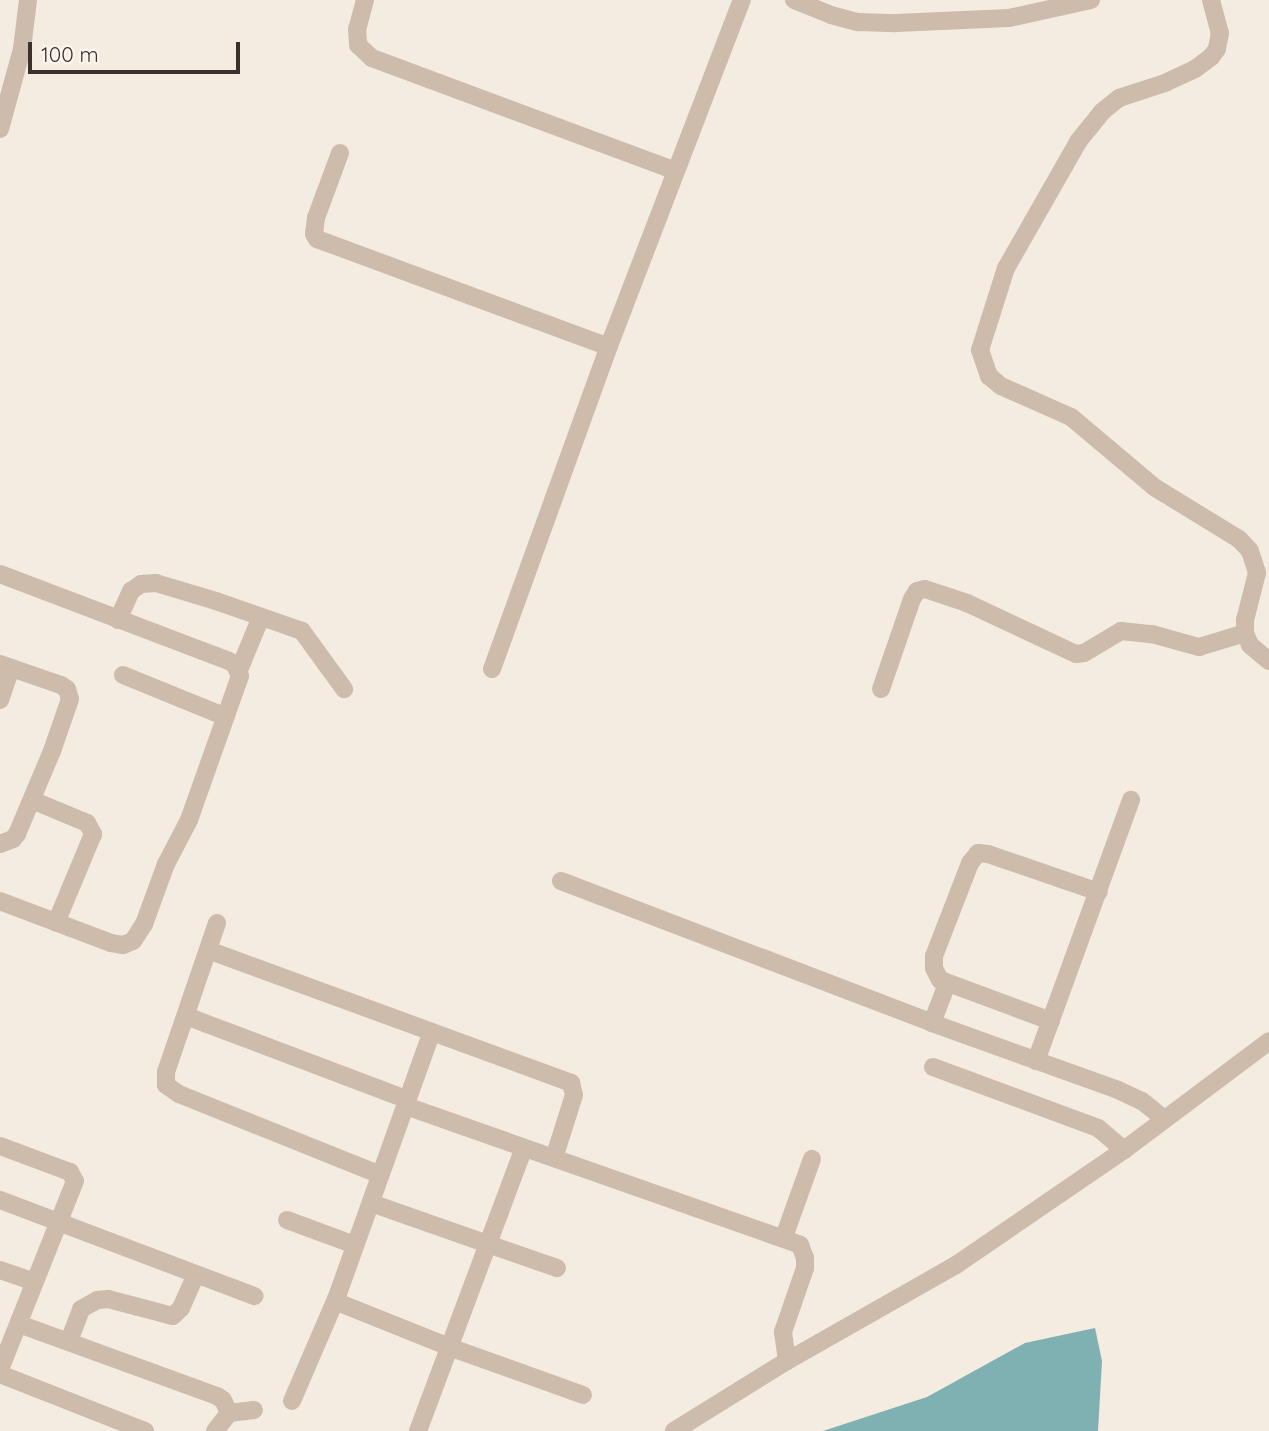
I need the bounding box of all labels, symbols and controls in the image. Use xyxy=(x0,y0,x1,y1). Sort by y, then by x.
scale bar xyxy=(32,28,243,72)
text: 100 m xyxy=(41,41,99,67)

